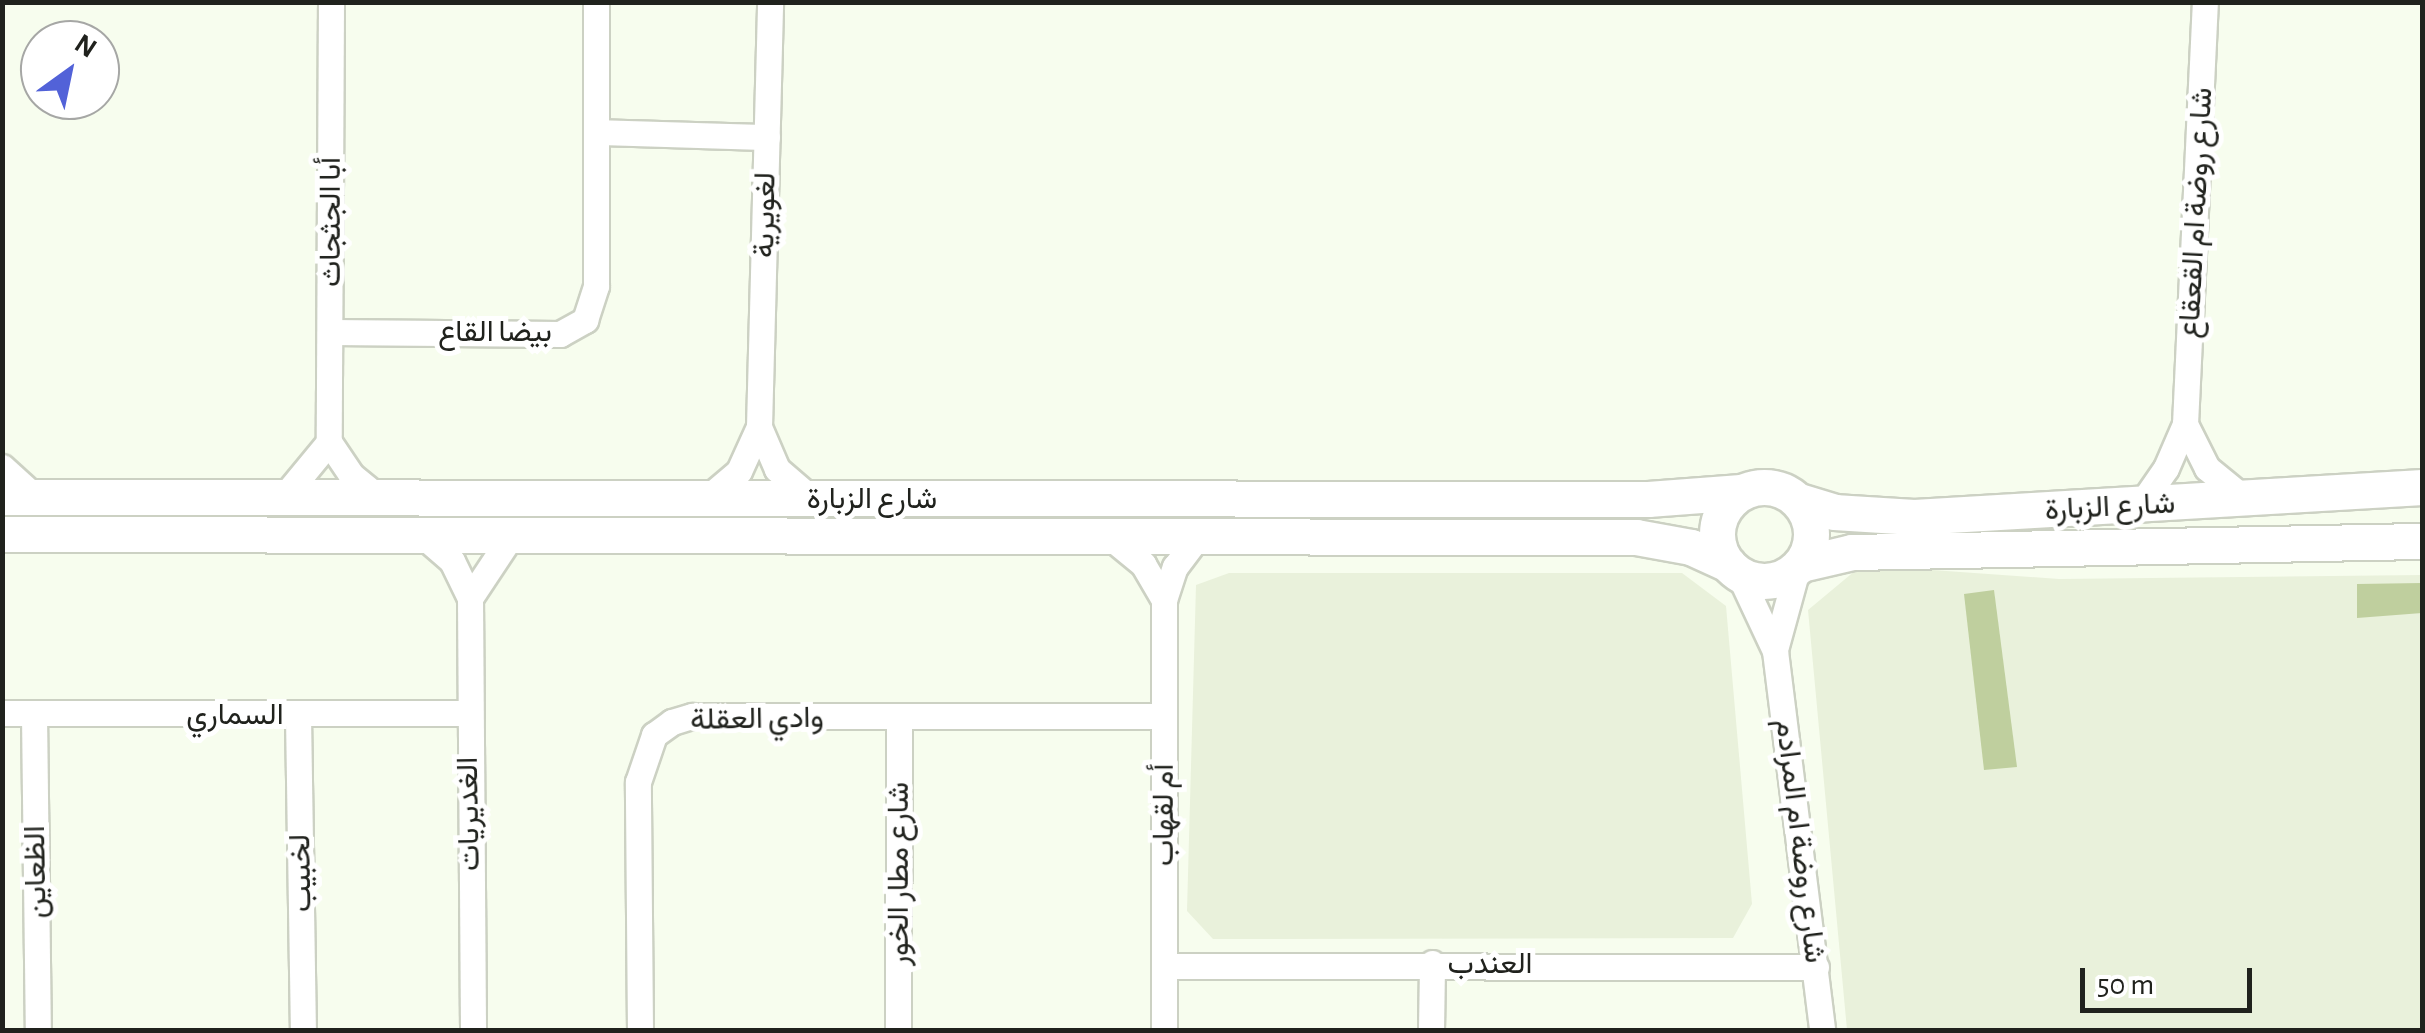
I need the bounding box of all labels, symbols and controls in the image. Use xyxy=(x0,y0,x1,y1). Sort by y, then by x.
north arrow xyxy=(20,20,120,120)
text: N xyxy=(69,29,101,64)
street label: شارع روضة ام القعقاع xyxy=(2171,86,2221,340)
street label: أبا الجثجاث xyxy=(313,157,349,287)
street label: لغويرية xyxy=(746,172,784,258)
street label: بيضا القاع xyxy=(438,314,552,350)
street label: شارع الزبارة xyxy=(807,481,937,517)
street label: شارع الزبارة xyxy=(2044,486,2176,528)
street label: السماري xyxy=(186,697,284,733)
street label: وادي العقلة xyxy=(690,700,824,738)
street label: شارع روضة ام المرادم xyxy=(1767,717,1833,965)
street label: الغديريات xyxy=(450,757,488,871)
street label: أم لقهاب xyxy=(1146,764,1182,866)
street label: شارع مطار الخور xyxy=(881,782,917,966)
street label: الظعاين xyxy=(17,825,55,919)
street label: لخبيب xyxy=(282,834,320,912)
street label: العندب xyxy=(1447,946,1533,982)
scale bar xyxy=(2085,948,2258,1010)
text: 50 m xyxy=(2097,970,2154,1000)

